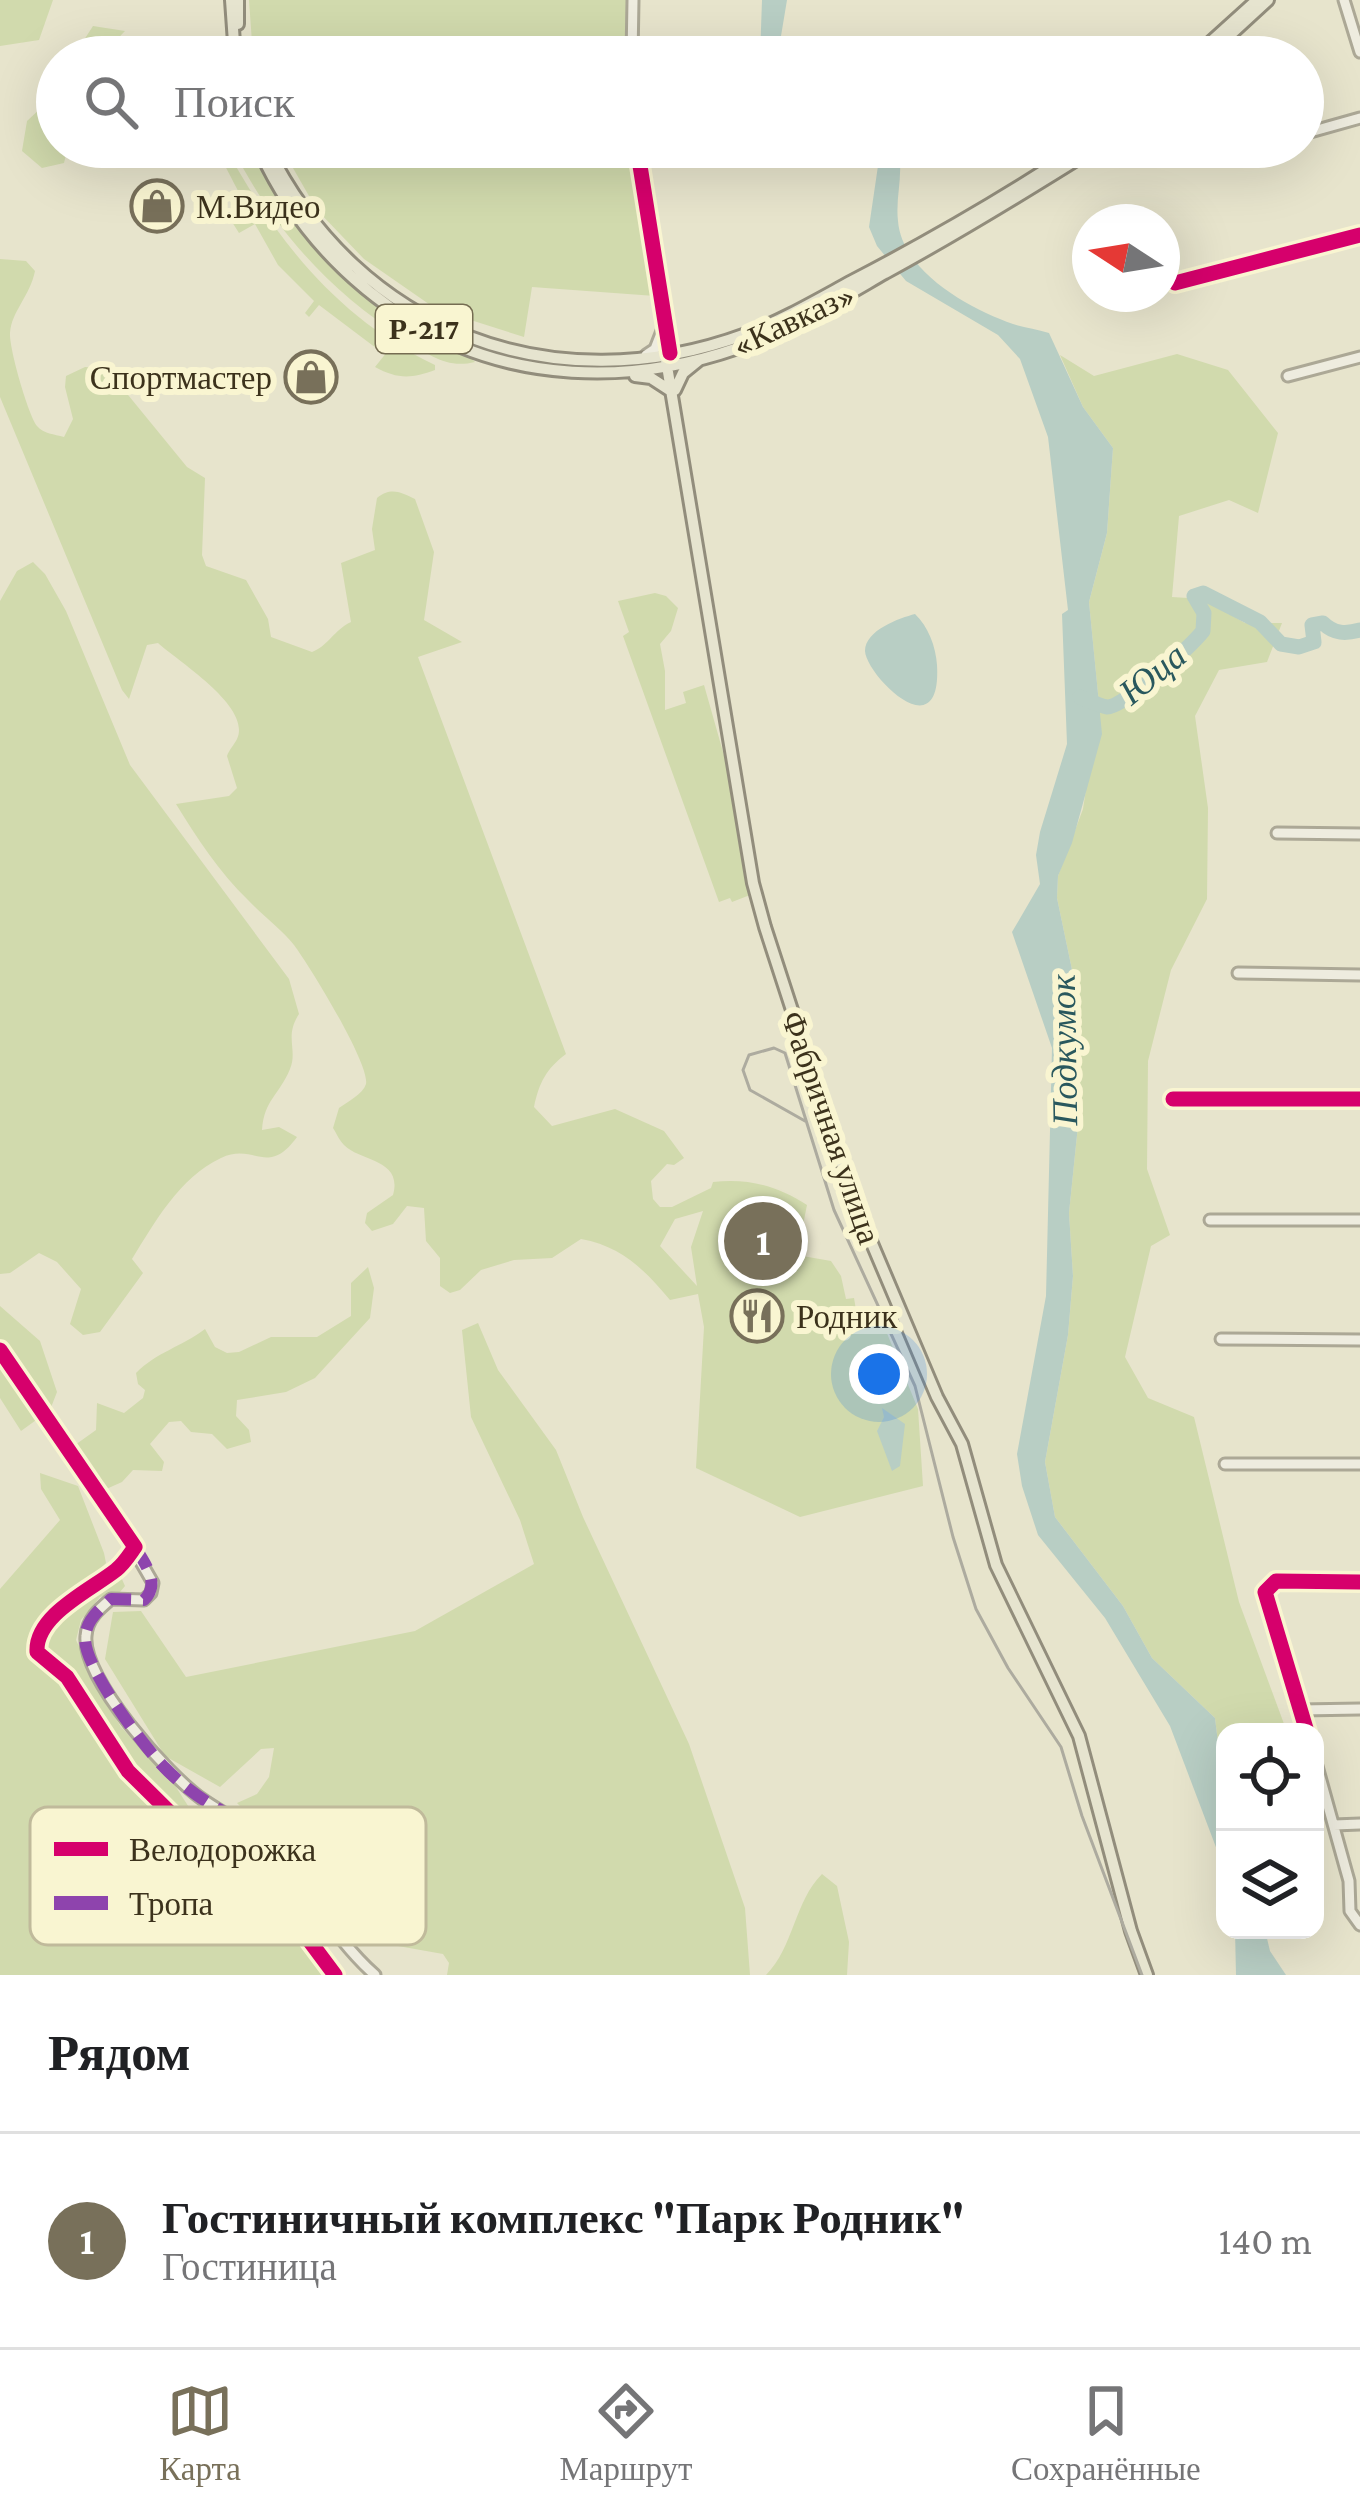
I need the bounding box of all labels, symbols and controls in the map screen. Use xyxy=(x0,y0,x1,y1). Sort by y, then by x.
search box xyxy=(36,36,1324,168)
icon: search xyxy=(78,69,144,135)
text: Поиск xyxy=(174,77,295,127)
shop icon: М.Видео xyxy=(129,178,185,234)
place label: М.Видео xyxy=(196,188,321,225)
north arrow xyxy=(1072,204,1180,312)
street label: «Кавказ» xyxy=(726,275,860,364)
road number: Р-217 xyxy=(376,305,472,353)
shop icon: Спортмастер xyxy=(283,349,339,405)
place label: Спортмастер xyxy=(90,359,272,396)
water label: Юца xyxy=(1111,635,1194,713)
water label: Подкумок xyxy=(1043,973,1085,1127)
street label: Фабричная улица xyxy=(774,1006,889,1249)
pin: 1 xyxy=(724,1196,802,1286)
restaurant icon: Родник xyxy=(729,1288,785,1344)
place label: Родник xyxy=(796,1298,898,1335)
your location xyxy=(849,1344,909,1404)
map controls xyxy=(1216,1723,1324,1939)
button: locate xyxy=(1216,1723,1324,1831)
legend xyxy=(30,1807,426,1945)
text: Велодорожка xyxy=(129,1831,316,1868)
button: layers xyxy=(1216,1831,1324,1939)
text: Тропа xyxy=(129,1885,214,1922)
text: Рядом xyxy=(48,2024,191,2081)
text: Гостиничный комплекс "Парк Родник" xyxy=(162,2193,964,2243)
text: 1 xyxy=(80,2219,94,2262)
text: 140 m xyxy=(1218,2219,1312,2262)
text: Гостиница xyxy=(162,2245,337,2288)
tab: Карта xyxy=(159,2378,241,2488)
tab: Маршрут xyxy=(560,2378,692,2488)
tab: Сохранённые xyxy=(1011,2378,1201,2488)

